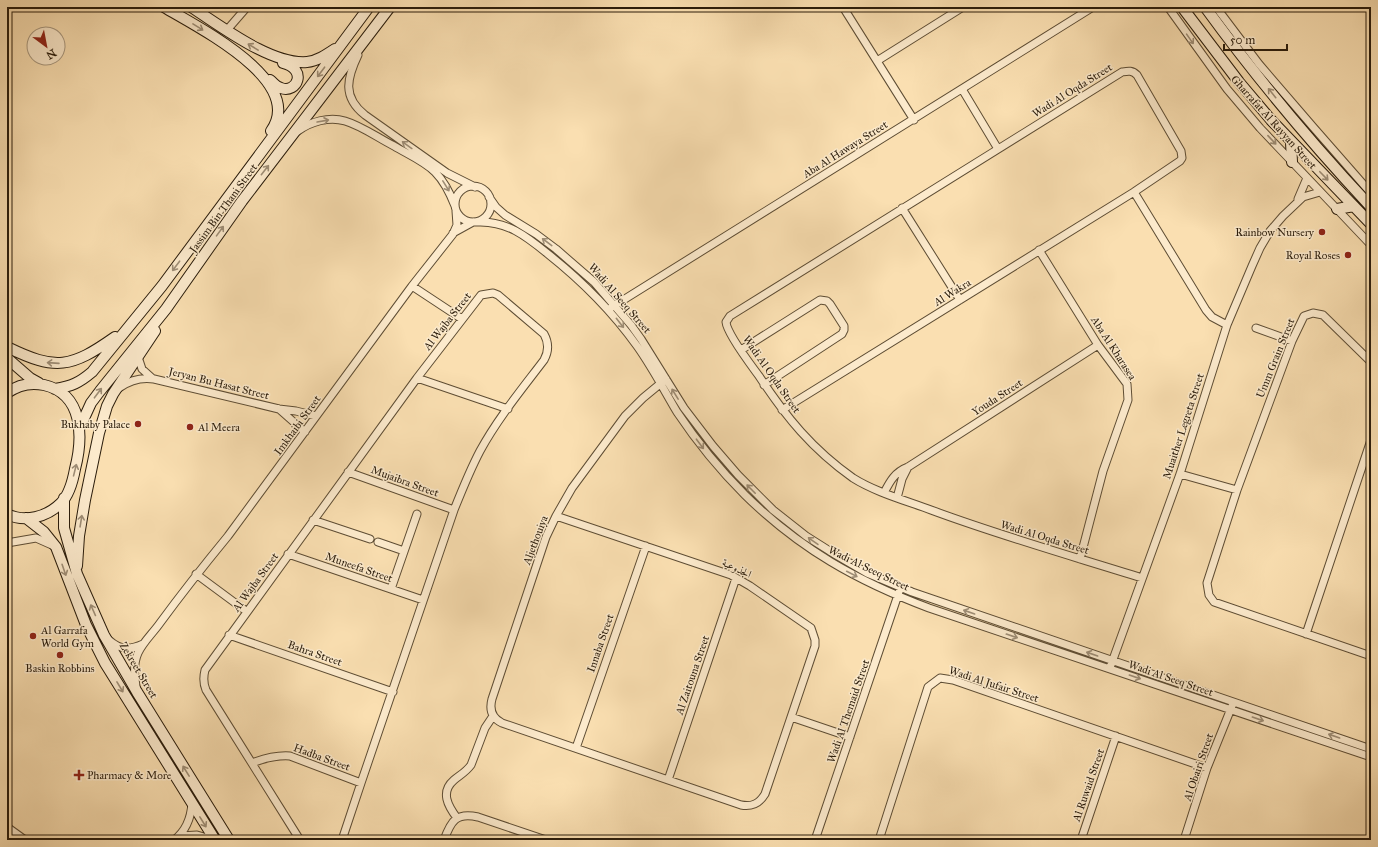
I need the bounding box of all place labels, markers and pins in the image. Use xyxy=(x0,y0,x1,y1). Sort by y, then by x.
place label: Rainbow Nursery xyxy=(1235,226,1315,239)
marker: Rainbow Nursery xyxy=(1317,227,1327,237)
place label: Royal Roses xyxy=(1286,249,1340,262)
marker: Royal Roses xyxy=(1343,250,1353,260)
place label: Bukhaby Palace xyxy=(61,418,130,431)
marker: Bukhaby Palace xyxy=(133,419,143,429)
place label: Al Meera xyxy=(197,421,240,434)
marker: Al Meera xyxy=(185,422,195,432)
place label: Al Garrafa World Gym xyxy=(40,624,95,650)
marker: Al Garrafa World Gym xyxy=(28,631,38,641)
marker: Baskin Robbins xyxy=(55,650,65,660)
place label: Baskin Robbins xyxy=(25,662,95,675)
place label: Pharmacy & More xyxy=(87,769,172,782)
marker: Pharmacy & More xyxy=(74,770,84,780)

